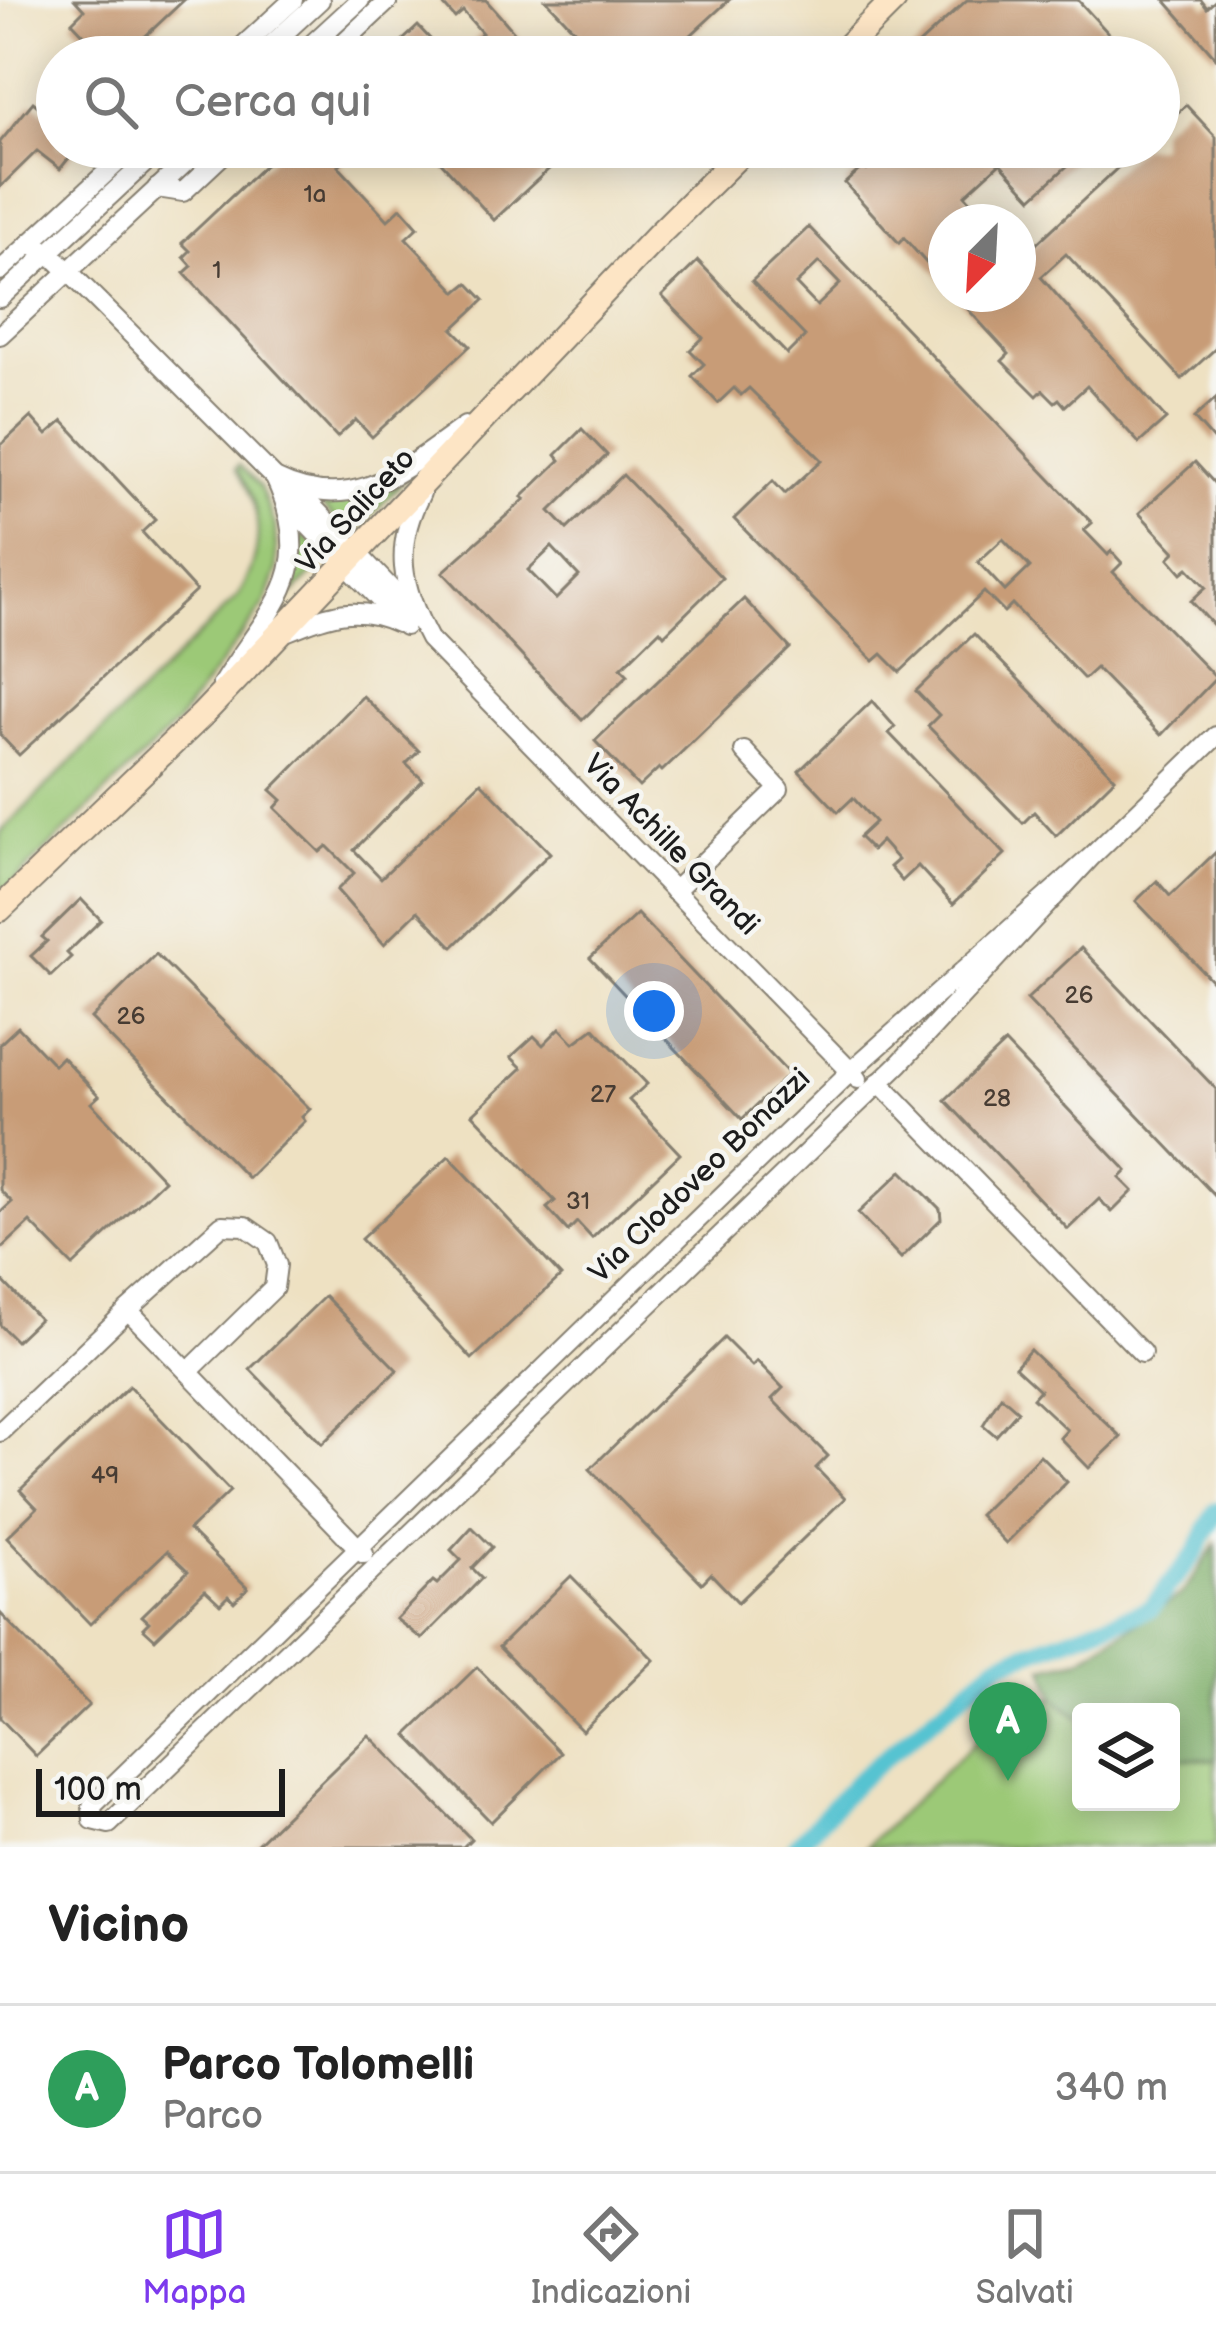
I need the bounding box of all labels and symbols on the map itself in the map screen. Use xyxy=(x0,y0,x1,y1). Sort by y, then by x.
house number: 1a xyxy=(304,180,326,209)
north arrow xyxy=(928,204,1036,312)
house number: 1 xyxy=(212,256,222,285)
street label: Via Saliceto xyxy=(289,441,423,581)
street label: Via Achille Grandi xyxy=(575,747,767,943)
your location xyxy=(624,981,684,1041)
house number: 26 xyxy=(1065,981,1093,1010)
house number: 26 xyxy=(117,1002,145,1031)
street label: Via Clodoveo Bonazzi xyxy=(582,1061,818,1291)
house number: 27 xyxy=(590,1080,616,1109)
house number: 28 xyxy=(983,1084,1011,1113)
house number: 31 xyxy=(566,1187,590,1216)
house number: 49 xyxy=(91,1461,119,1490)
pin: A xyxy=(969,1682,1047,1781)
scale bar xyxy=(36,1763,285,1816)

